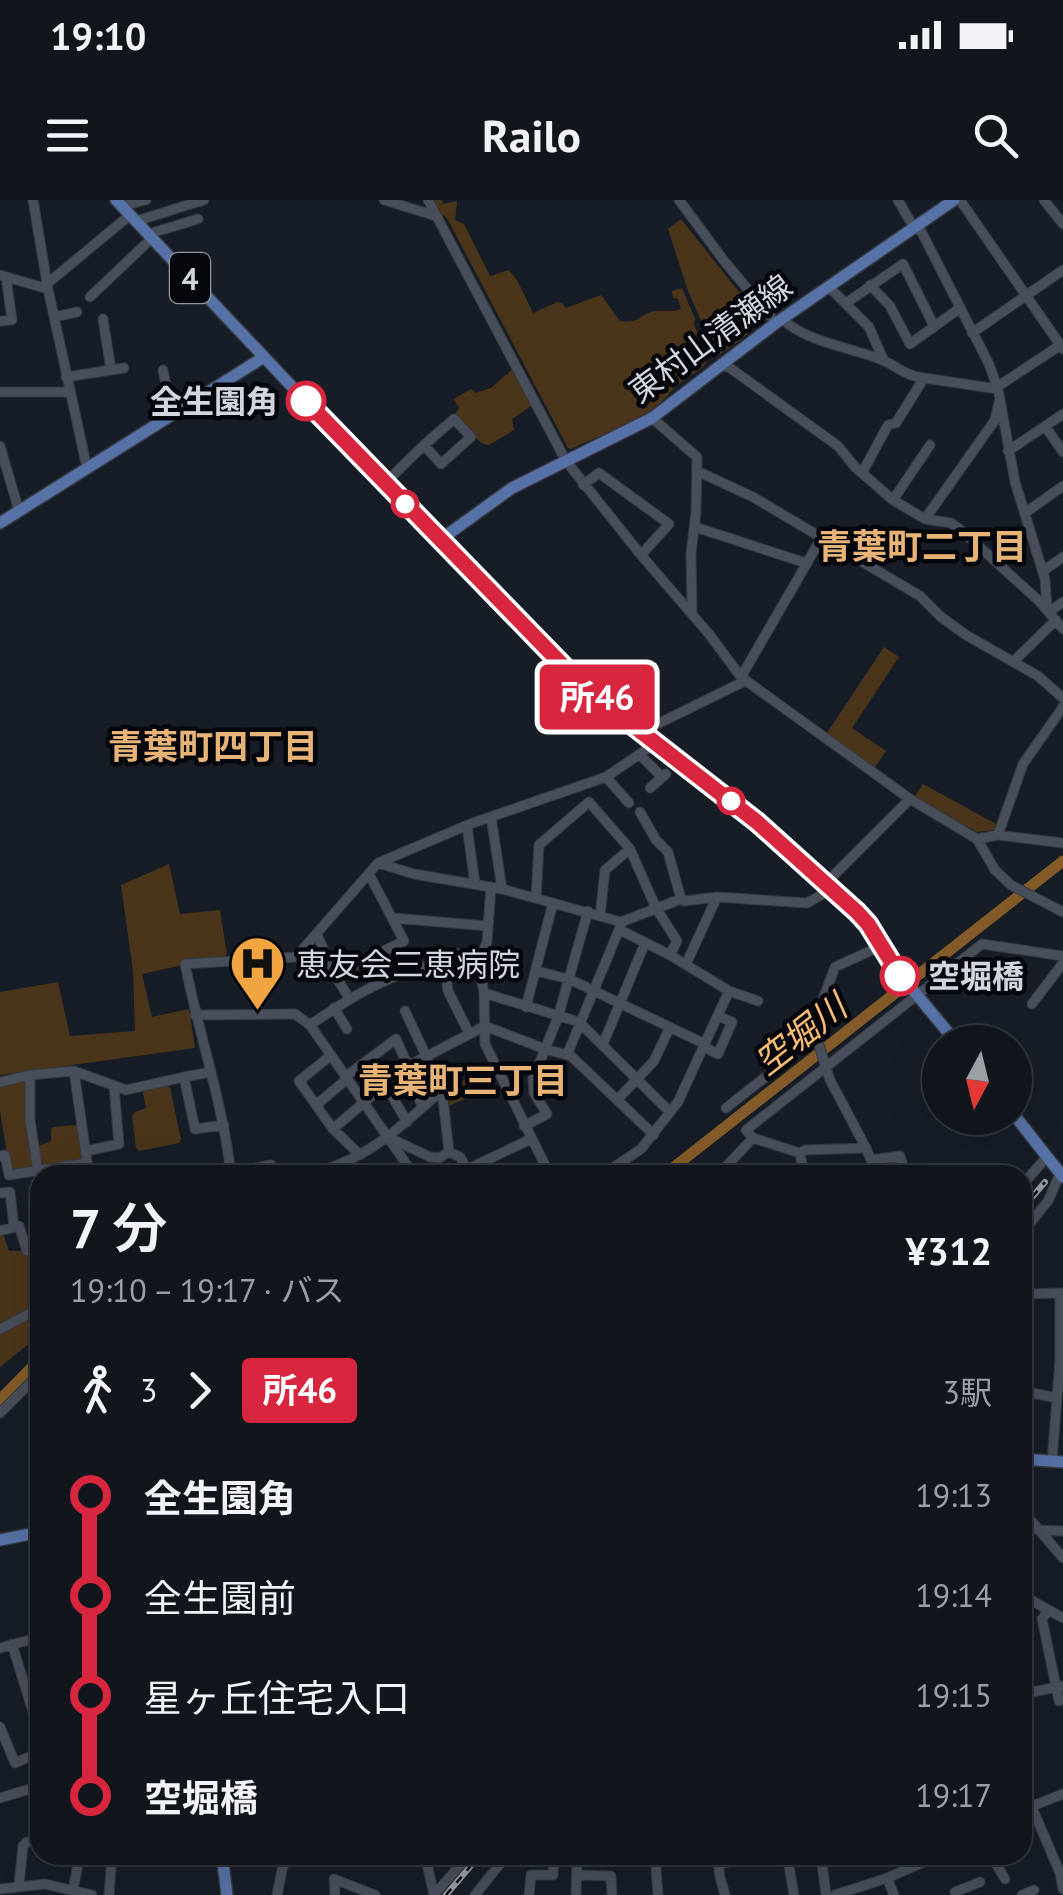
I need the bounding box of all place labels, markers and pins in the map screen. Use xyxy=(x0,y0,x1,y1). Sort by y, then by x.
place label: 全生園角 xyxy=(150,380,278,422)
marker: 全生園角 xyxy=(287,382,325,420)
unlabelled marker xyxy=(392,491,418,517)
unlabelled marker xyxy=(718,788,744,814)
hospital icon: 恵友会三恵病院 xyxy=(227,934,287,1013)
place label: 恵友会三恵病院 xyxy=(296,943,520,985)
place label: 空堀橋 xyxy=(928,955,1024,997)
marker: 空堀橋 xyxy=(881,957,919,995)

